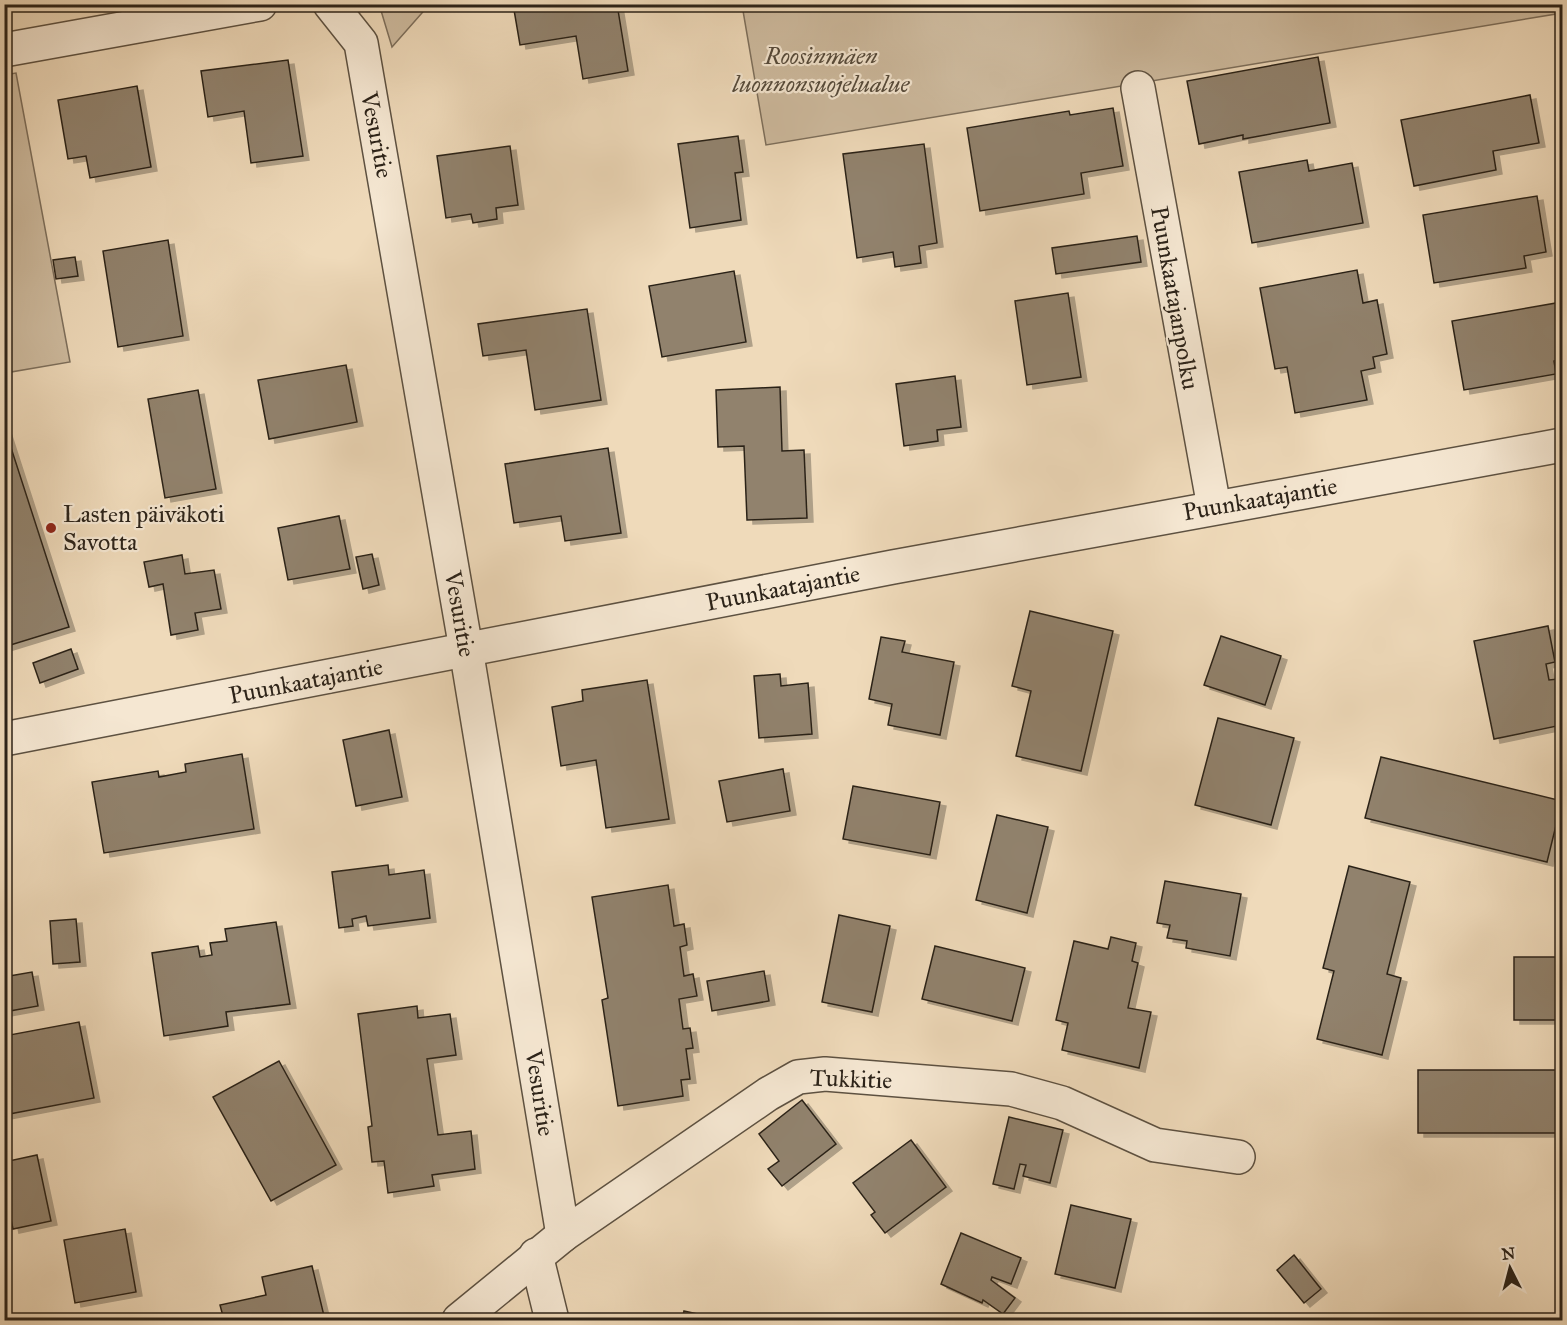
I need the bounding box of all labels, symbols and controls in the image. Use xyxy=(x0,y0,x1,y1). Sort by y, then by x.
park label: Roosinmäen luonnonsuojelualue xyxy=(732,41,911,99)
street label: Vesuritie xyxy=(354,88,400,181)
street label: Puunkaatajanpolku xyxy=(1144,204,1206,392)
street label: Puunkaatajantie xyxy=(1180,471,1340,527)
place label: Lasten päiväkoti Savotta xyxy=(63,499,225,557)
marker: Lasten päiväkoti Savotta xyxy=(44,521,58,535)
street label: Puunkaatajantie xyxy=(703,558,863,618)
street label: Vesuritie xyxy=(438,568,482,659)
street label: Puunkaatajantie xyxy=(226,651,386,711)
street label: Vesuritie xyxy=(518,1047,562,1138)
street label: Tukkitie xyxy=(809,1063,893,1095)
north arrow xyxy=(1480,1238,1540,1298)
text: N xyxy=(1501,1243,1517,1264)

